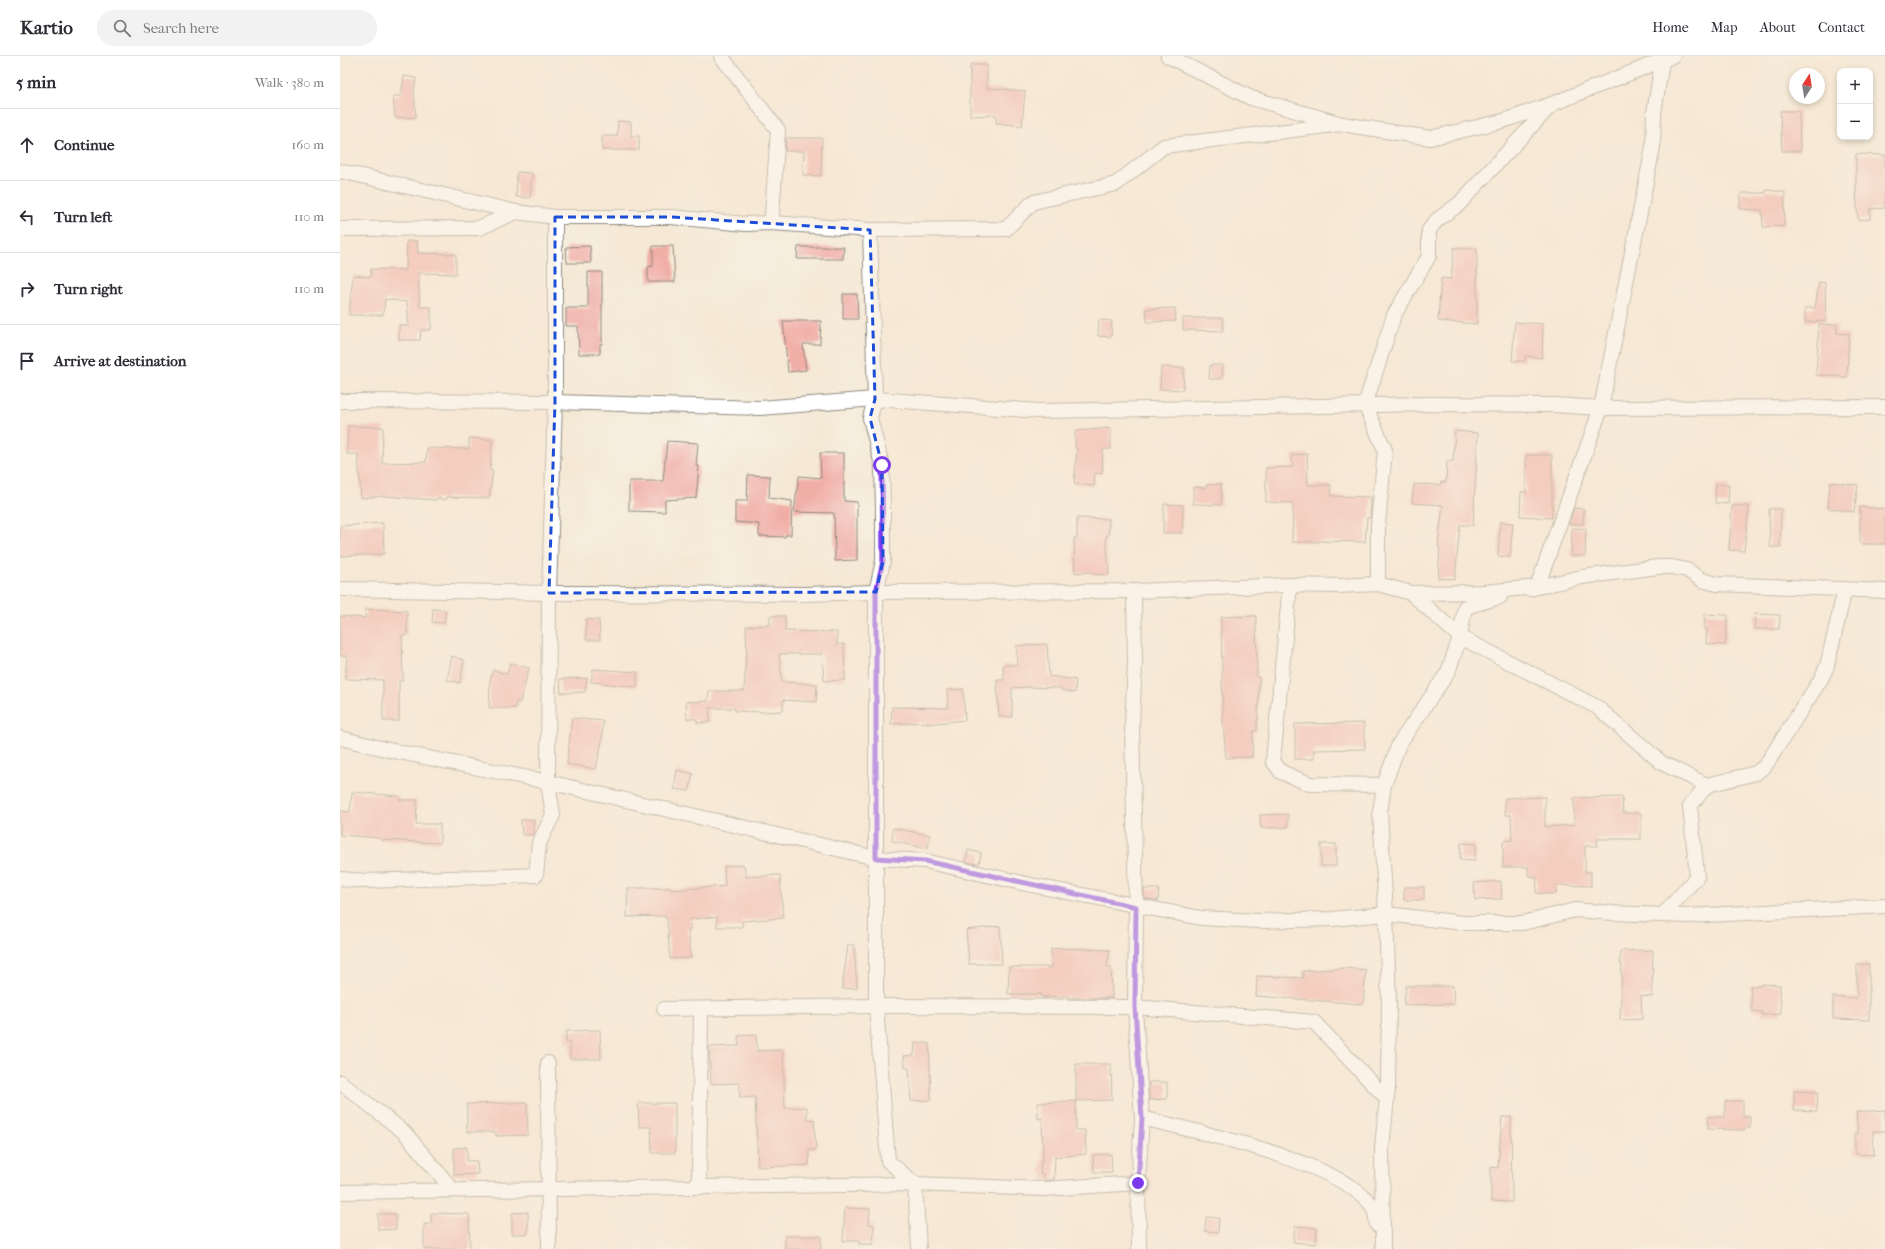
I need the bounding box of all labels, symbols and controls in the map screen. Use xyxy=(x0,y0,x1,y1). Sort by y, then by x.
search box xyxy=(97,10,377,46)
text: Kartio xyxy=(20,17,73,39)
icon: search xyxy=(111,17,133,39)
text: Search here xyxy=(143,19,219,37)
text: Home xyxy=(1652,19,1689,36)
text: Map xyxy=(1711,19,1738,36)
text: About xyxy=(1760,19,1796,36)
text: Contact xyxy=(1818,19,1865,36)
north arrow xyxy=(1789,68,1825,104)
map controls xyxy=(1837,68,1873,140)
button: + xyxy=(1837,68,1873,104)
text: 5 min xyxy=(16,72,56,92)
text: Walk · 380 m xyxy=(255,75,324,90)
button: − xyxy=(1837,104,1873,140)
icon: ahead xyxy=(16,134,38,156)
text: Continue xyxy=(54,136,114,154)
text: 160 m xyxy=(292,137,324,152)
icon: left xyxy=(16,206,38,228)
text: Turn left xyxy=(54,208,112,226)
text: 110 m xyxy=(294,209,324,224)
icon: right xyxy=(16,278,38,300)
text: Turn right xyxy=(54,280,123,298)
text: 110 m xyxy=(294,281,324,296)
icon: arrive xyxy=(16,350,38,372)
text: Arrive at destination xyxy=(54,352,186,370)
route start xyxy=(873,456,891,474)
route end xyxy=(1129,1174,1147,1192)

